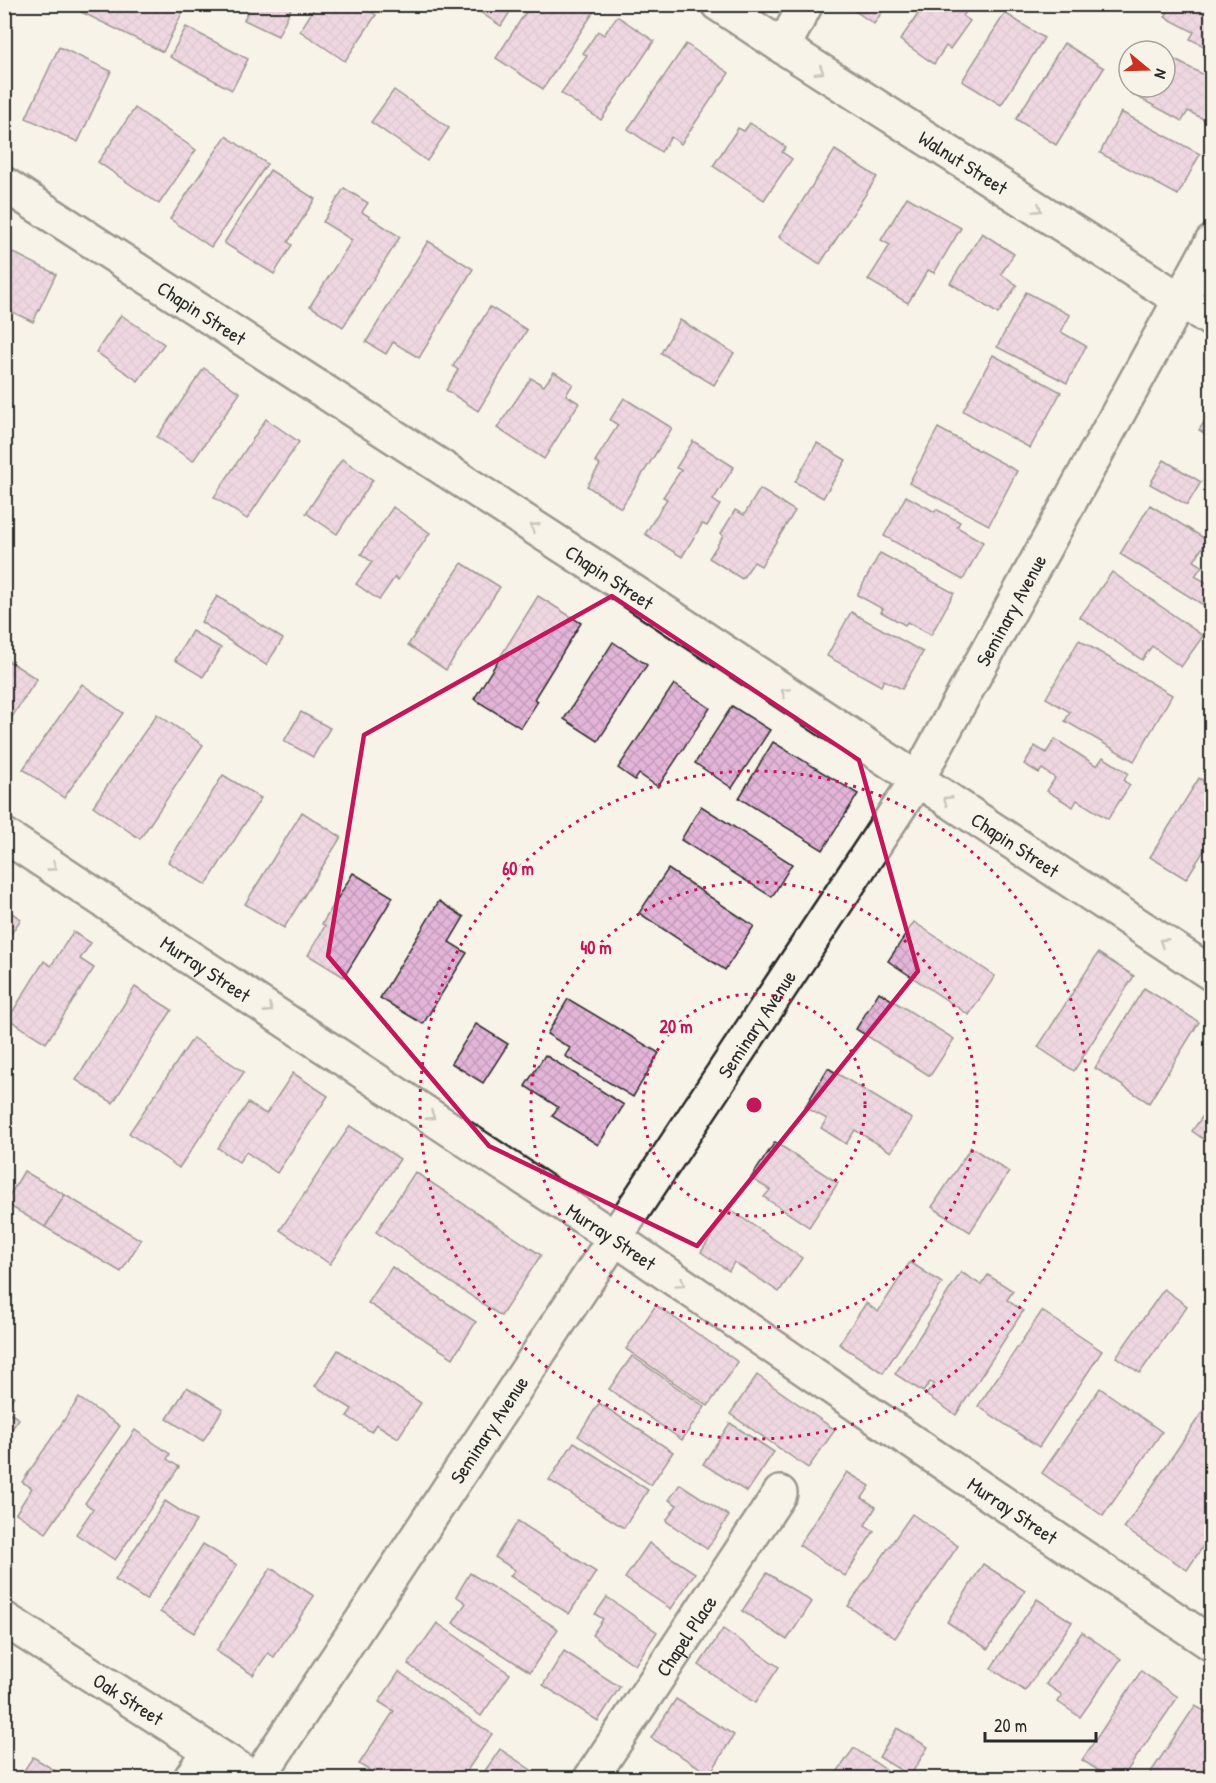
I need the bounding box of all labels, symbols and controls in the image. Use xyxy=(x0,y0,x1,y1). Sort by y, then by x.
north arrow xyxy=(1117,39,1177,99)
one-way arrow xyxy=(814,63,824,75)
text: N xyxy=(1149,66,1173,82)
street label: Walnut Street xyxy=(914,124,1014,201)
one-way arrow xyxy=(1032,201,1042,213)
street label: Chapin Street xyxy=(153,274,253,352)
one-way arrow xyxy=(530,523,541,534)
street label: Chapin Street xyxy=(561,538,660,616)
street label: Seminary Avenue xyxy=(969,549,1052,671)
one-way arrow xyxy=(780,688,791,699)
one-way arrow xyxy=(943,796,954,807)
street label: Chapin Street xyxy=(966,805,1066,884)
text: 60 m xyxy=(502,856,534,881)
one-way arrow xyxy=(47,860,58,871)
street label: Murray Street xyxy=(156,929,257,1008)
text: 40 m xyxy=(580,935,612,960)
one-way arrow xyxy=(1158,938,1169,949)
street label: Seminary Avenue xyxy=(711,965,801,1083)
one-way arrow xyxy=(262,1002,273,1013)
text: 20 m xyxy=(660,1014,692,1039)
centre of rings xyxy=(744,1095,764,1115)
one-way arrow xyxy=(425,1109,436,1120)
street label: Murray Street xyxy=(561,1196,663,1277)
one-way arrow xyxy=(674,1276,685,1287)
street label: Seminary Avenue xyxy=(443,1370,534,1488)
street label: Murray Street xyxy=(963,1470,1064,1550)
street label: Chapel Place xyxy=(649,1590,722,1681)
street label: Oak Street xyxy=(88,1666,170,1732)
scale bar xyxy=(985,1705,1096,1743)
text: 20 m xyxy=(994,1713,1027,1738)

